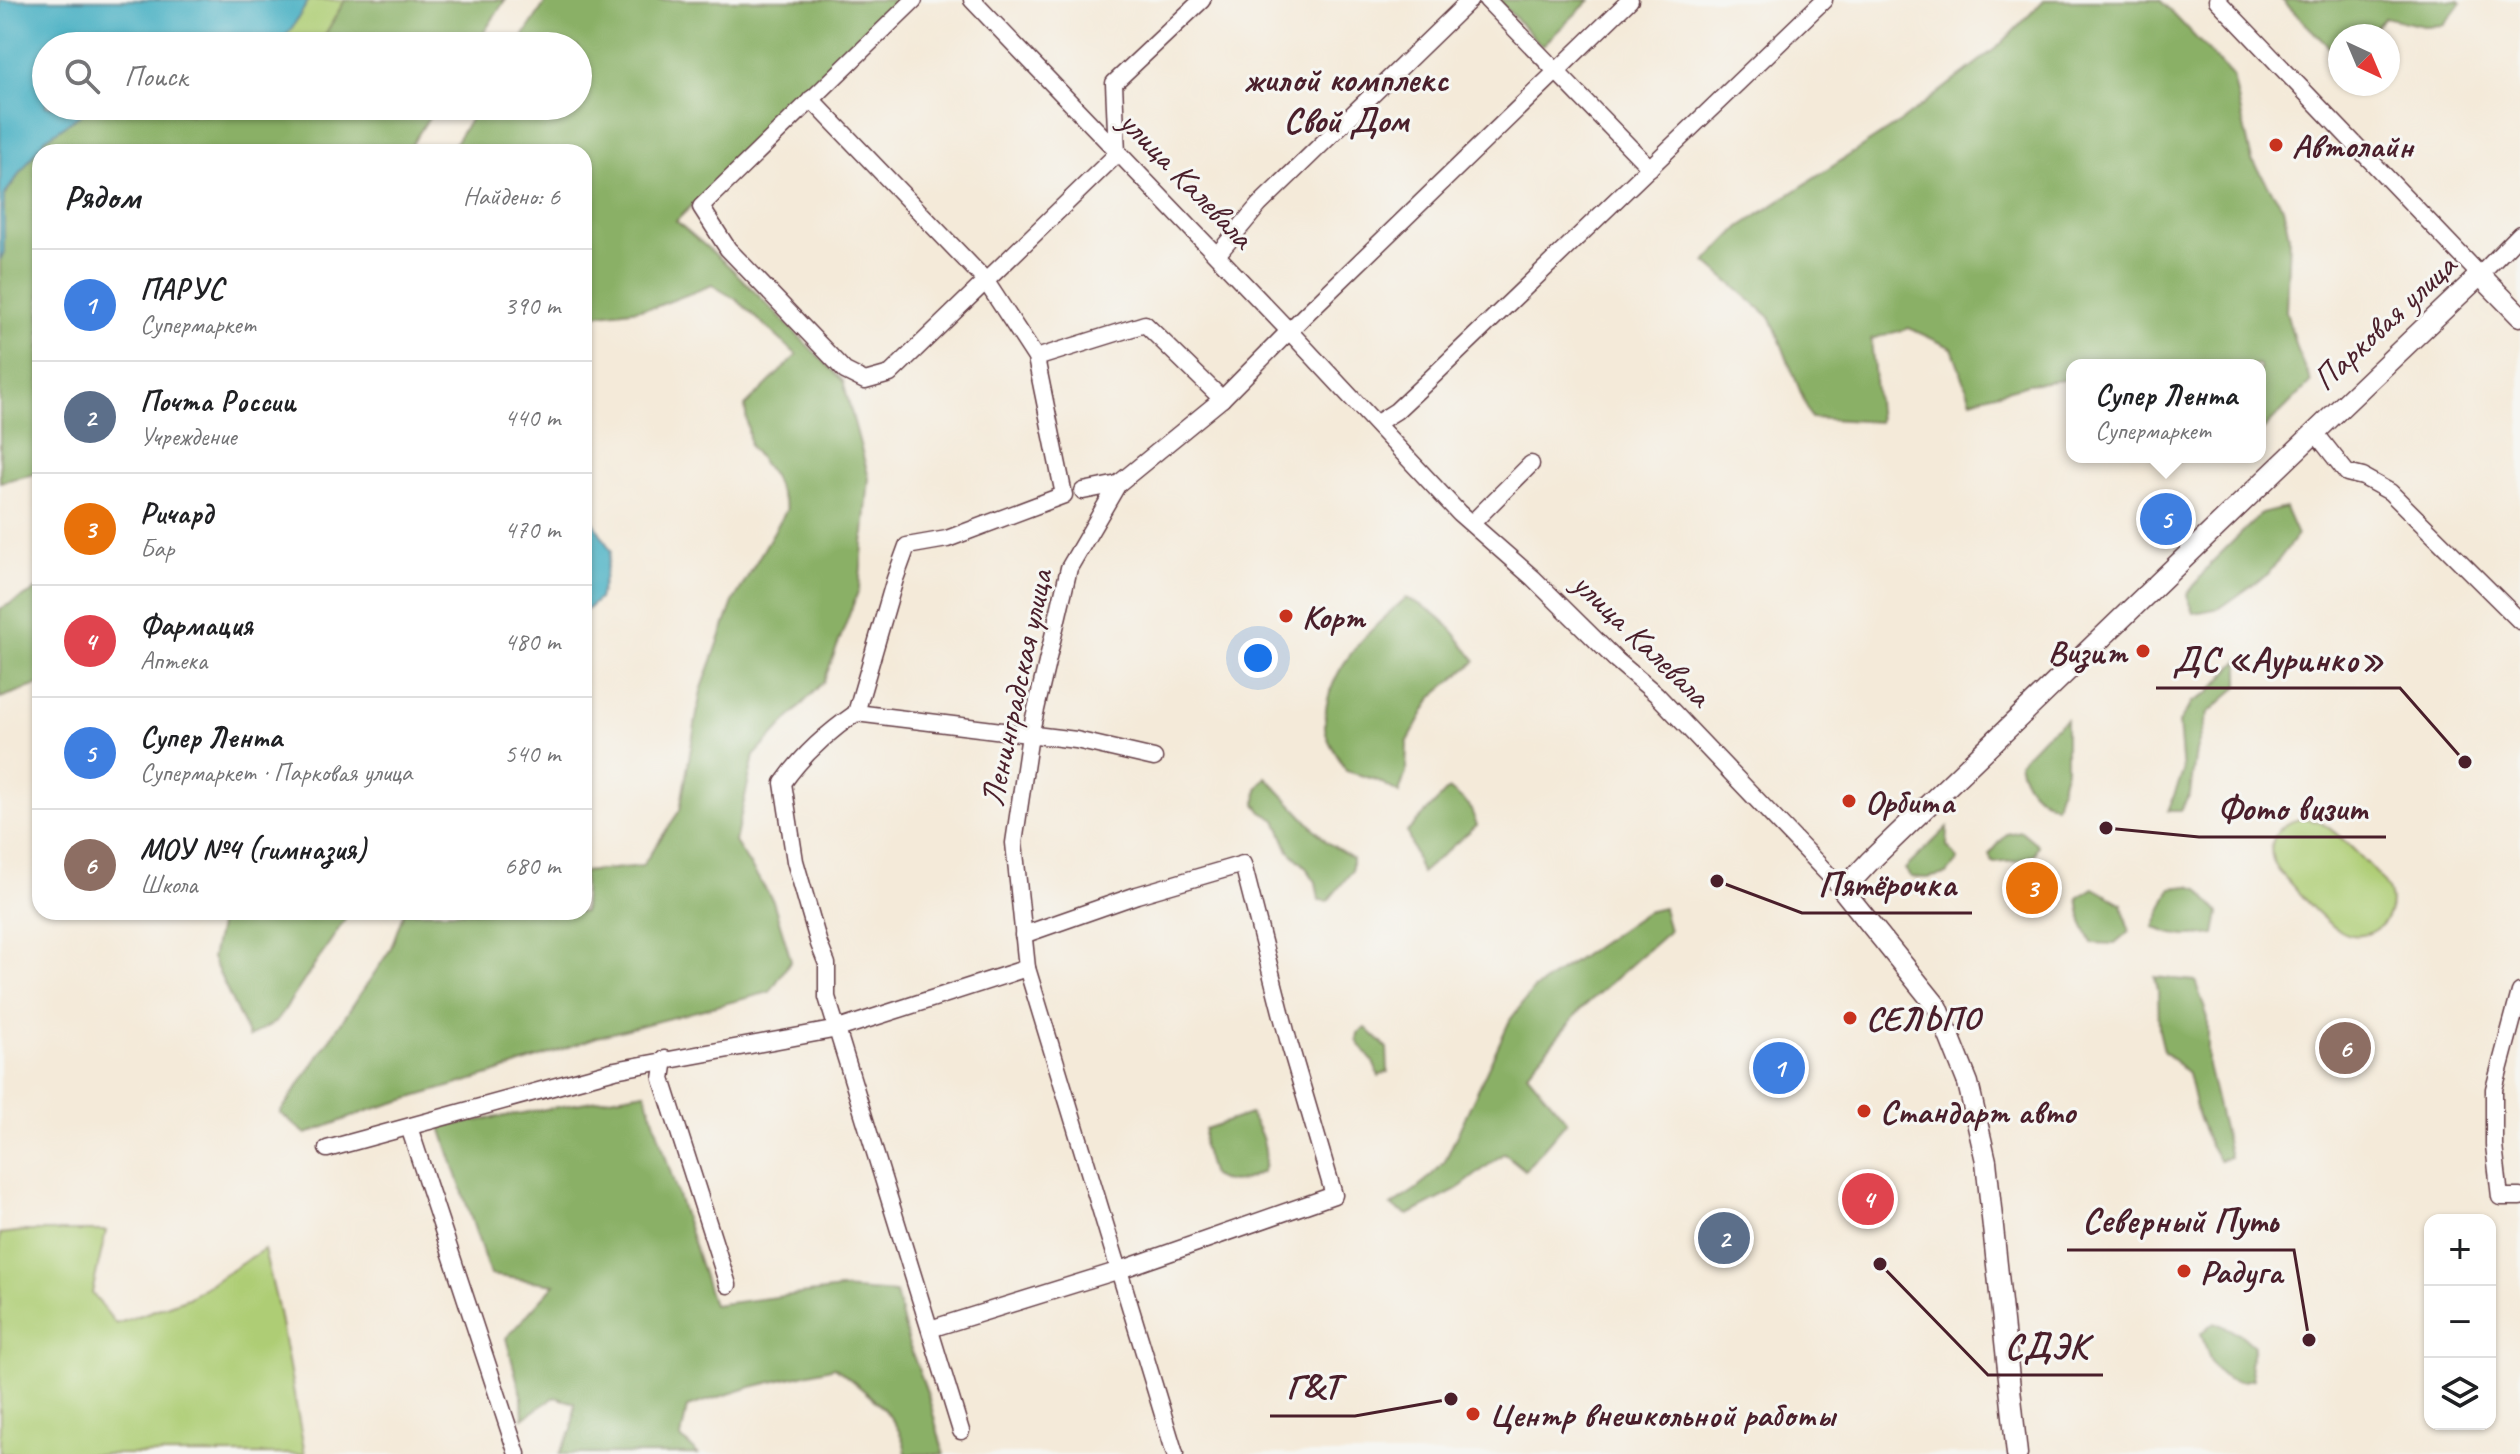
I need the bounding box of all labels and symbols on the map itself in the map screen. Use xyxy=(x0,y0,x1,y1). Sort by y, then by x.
north arrow xyxy=(2328,24,2400,96)
district label: жилой комплекс Свой Дом xyxy=(1244,56,1450,143)
street label: улица Калевала xyxy=(1109,99,1265,259)
place label: Автолайн xyxy=(2292,124,2415,167)
marker: Автолайн xyxy=(2267,136,2285,154)
street label: Парковая улица xyxy=(2303,243,2466,399)
pin: 5 xyxy=(2140,489,2192,549)
street label: улица Калевала xyxy=(1562,561,1722,717)
street label: Ленинградская улица xyxy=(970,564,1063,810)
place label: Корт xyxy=(1302,595,1367,638)
marker: Корт xyxy=(1277,607,1295,625)
callout: ДС «Ауринко» xyxy=(2156,628,2400,688)
place label: Визит xyxy=(2048,630,2129,674)
text: ДС «Ауринко» xyxy=(2172,636,2384,682)
your location xyxy=(1238,638,1278,678)
marker: Визит xyxy=(2134,642,2152,660)
callout: Фото визит xyxy=(2199,777,2386,837)
place label: Орбита xyxy=(1865,780,1956,823)
text: Фото визит xyxy=(2218,785,2369,831)
marker: Орбита xyxy=(1840,792,1858,810)
callout: Пятёрочка xyxy=(1802,853,1972,913)
pin: 3 xyxy=(2006,858,2058,918)
text: Пятёрочка xyxy=(1818,861,1958,907)
place label: СЕЛЬПО xyxy=(1866,997,1984,1040)
marker: СЕЛЬПО xyxy=(1841,1009,1859,1027)
pin: 6 xyxy=(2319,1018,2371,1078)
pin: 1 xyxy=(1753,1038,1805,1098)
place label: Стандарт авто xyxy=(1880,1090,2078,1133)
marker: Стандарт авто xyxy=(1855,1102,1873,1120)
pin: 4 xyxy=(1842,1169,1894,1229)
callout: Северный Путь xyxy=(2067,1190,2294,1250)
text: Северный Путь xyxy=(2082,1197,2280,1243)
pin: 2 xyxy=(1698,1208,1750,1268)
place label: Радуга xyxy=(2200,1250,2285,1293)
marker: Радуга xyxy=(2175,1262,2193,1280)
callout: СДЭК xyxy=(1988,1315,2103,1375)
text: СДЭК xyxy=(2005,1323,2094,1369)
callout: Г&Т xyxy=(1270,1356,1355,1416)
text: Г&Т xyxy=(1286,1363,1347,1409)
place label: Центр внешкольной работы xyxy=(1489,1393,1838,1436)
marker: Центр внешкольной работы xyxy=(1464,1405,1482,1423)

